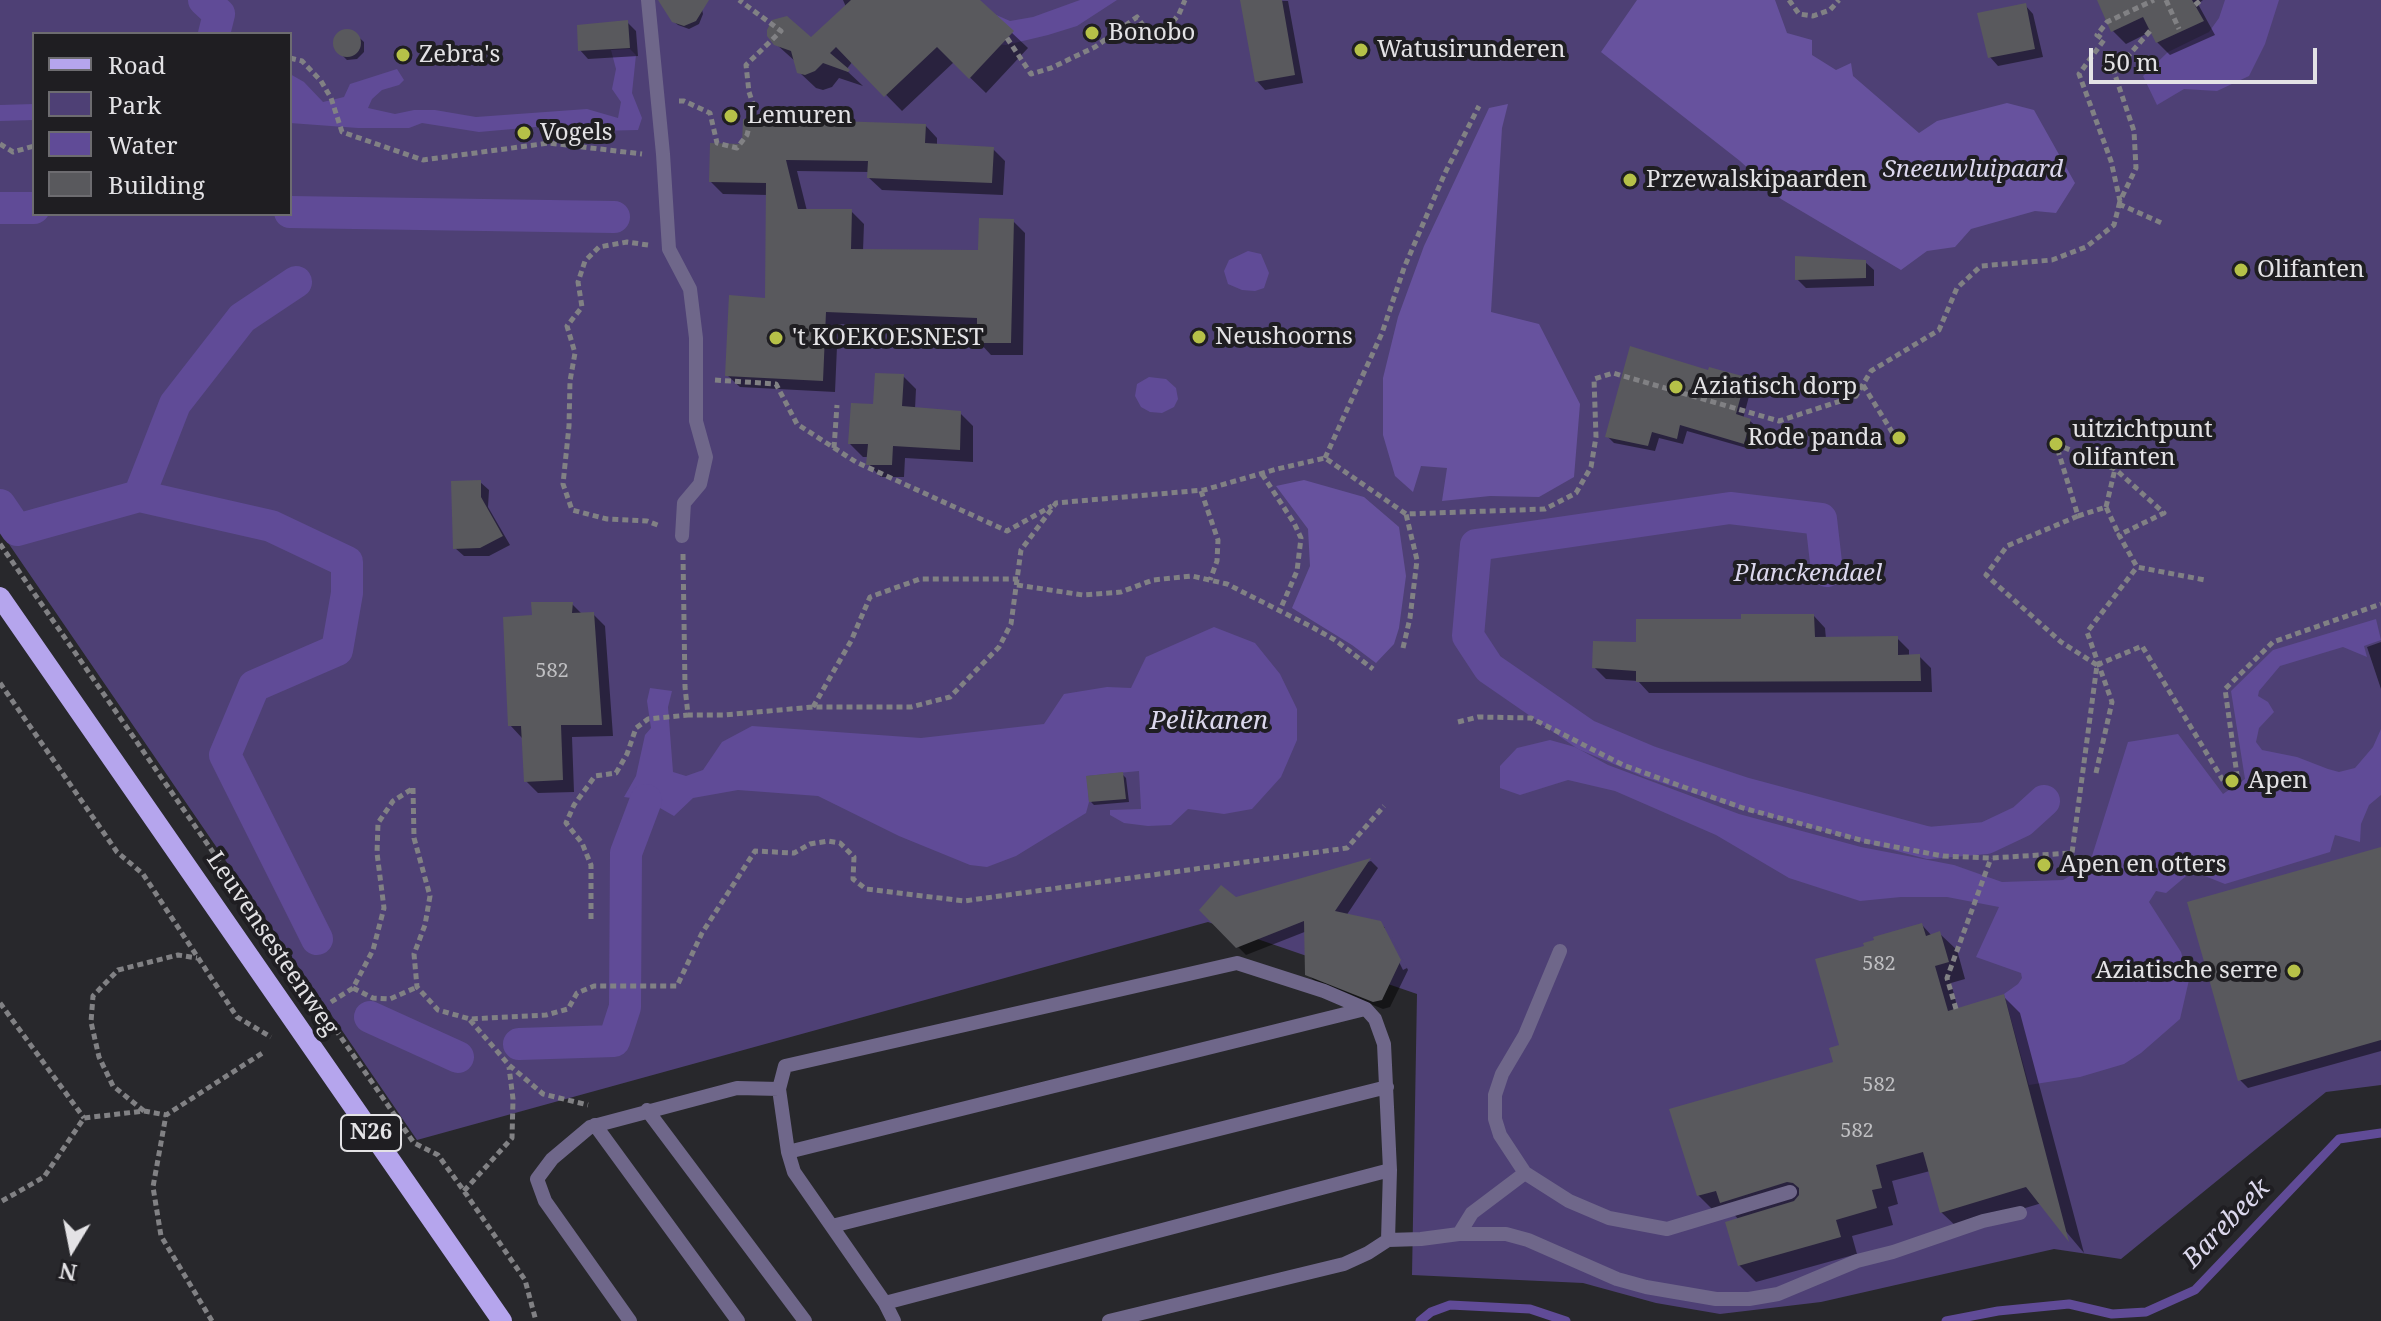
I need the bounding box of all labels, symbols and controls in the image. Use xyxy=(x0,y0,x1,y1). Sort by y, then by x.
place label: Bonobo xyxy=(1108,19,1195,47)
marker: Bonobo xyxy=(1083,24,1101,42)
legend xyxy=(32,32,292,216)
scale bar xyxy=(2093,32,2321,82)
place label: Watusirunderen xyxy=(1377,36,1565,64)
place label: Zebra's xyxy=(419,41,500,69)
marker: Watusirunderen xyxy=(1352,41,1370,59)
text: 50 m xyxy=(2103,45,2159,78)
marker: Zebra's xyxy=(394,46,412,64)
text: Road xyxy=(108,48,166,81)
text: Park xyxy=(108,88,161,121)
place label: Lemuren xyxy=(747,102,852,130)
marker: Lemuren xyxy=(722,107,740,125)
place label: Vogels xyxy=(540,119,613,147)
marker: Vogels xyxy=(515,124,533,142)
text: Water xyxy=(108,128,178,161)
park label: Sneeuwluipaard xyxy=(1883,156,2063,184)
place label: Przewalskipaarden xyxy=(1646,166,1867,194)
text: Building xyxy=(108,168,205,201)
marker: Przewalskipaarden xyxy=(1621,171,1639,189)
place label: Olifanten xyxy=(2257,256,2365,284)
marker: Olifanten xyxy=(2232,261,2250,279)
place label: Neushoorns xyxy=(1215,323,1353,351)
place label: 't KOEKOESNEST xyxy=(792,324,984,352)
marker: Neushoorns xyxy=(1190,328,1208,346)
marker: 't KOEKOESNEST xyxy=(767,329,785,347)
place label: Aziatisch dorp xyxy=(1692,373,1857,401)
marker: Aziatisch dorp xyxy=(1667,378,1685,396)
place label: uitzichtpunt olifanten xyxy=(2072,416,2213,472)
place label: Rode panda xyxy=(1748,424,1883,452)
marker: Rode panda xyxy=(1890,429,1908,447)
marker: uitzichtpunt olifanten xyxy=(2047,435,2065,453)
park label: Planckendael xyxy=(1734,560,1882,588)
house number: 582 xyxy=(535,659,569,683)
water label: Pelikanen xyxy=(1150,706,1268,738)
place label: Apen xyxy=(2248,767,2308,795)
marker: Apen xyxy=(2223,772,2241,790)
street label: Leuvensesteenweg xyxy=(200,847,344,1041)
place label: Apen en otters xyxy=(2060,851,2226,879)
marker: Apen en otters xyxy=(2035,856,2053,874)
house number: 582 xyxy=(1862,952,1896,976)
place label: Aziatische serre xyxy=(2095,957,2278,985)
marker: Aziatische serre xyxy=(2285,962,2303,980)
house number: 582 xyxy=(1862,1073,1896,1097)
road number: N26 xyxy=(341,1115,401,1151)
house number: 582 xyxy=(1840,1119,1874,1143)
water label: Barebeek xyxy=(2177,1173,2277,1275)
north arrow xyxy=(32,1209,112,1289)
text: N xyxy=(57,1256,79,1289)

